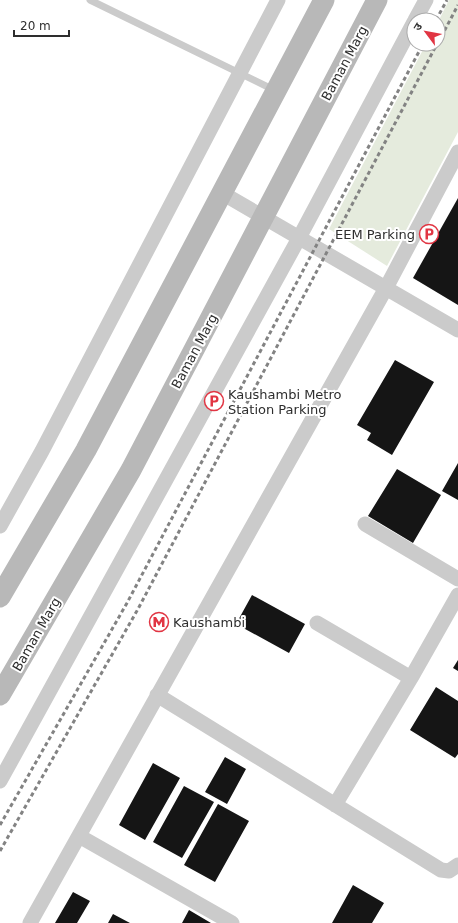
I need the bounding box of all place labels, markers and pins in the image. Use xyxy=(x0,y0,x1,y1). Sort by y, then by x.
parking icon: EEM Parking xyxy=(418,223,440,245)
place label: EEM Parking xyxy=(335,227,415,242)
place label: Kaushambi Metro Station Parking xyxy=(228,387,342,417)
parking icon: Kaushambi Metro Station Parking xyxy=(203,390,225,412)
metro station icon: Kaushambi xyxy=(148,611,170,633)
place label: Kaushambi xyxy=(173,615,245,630)

